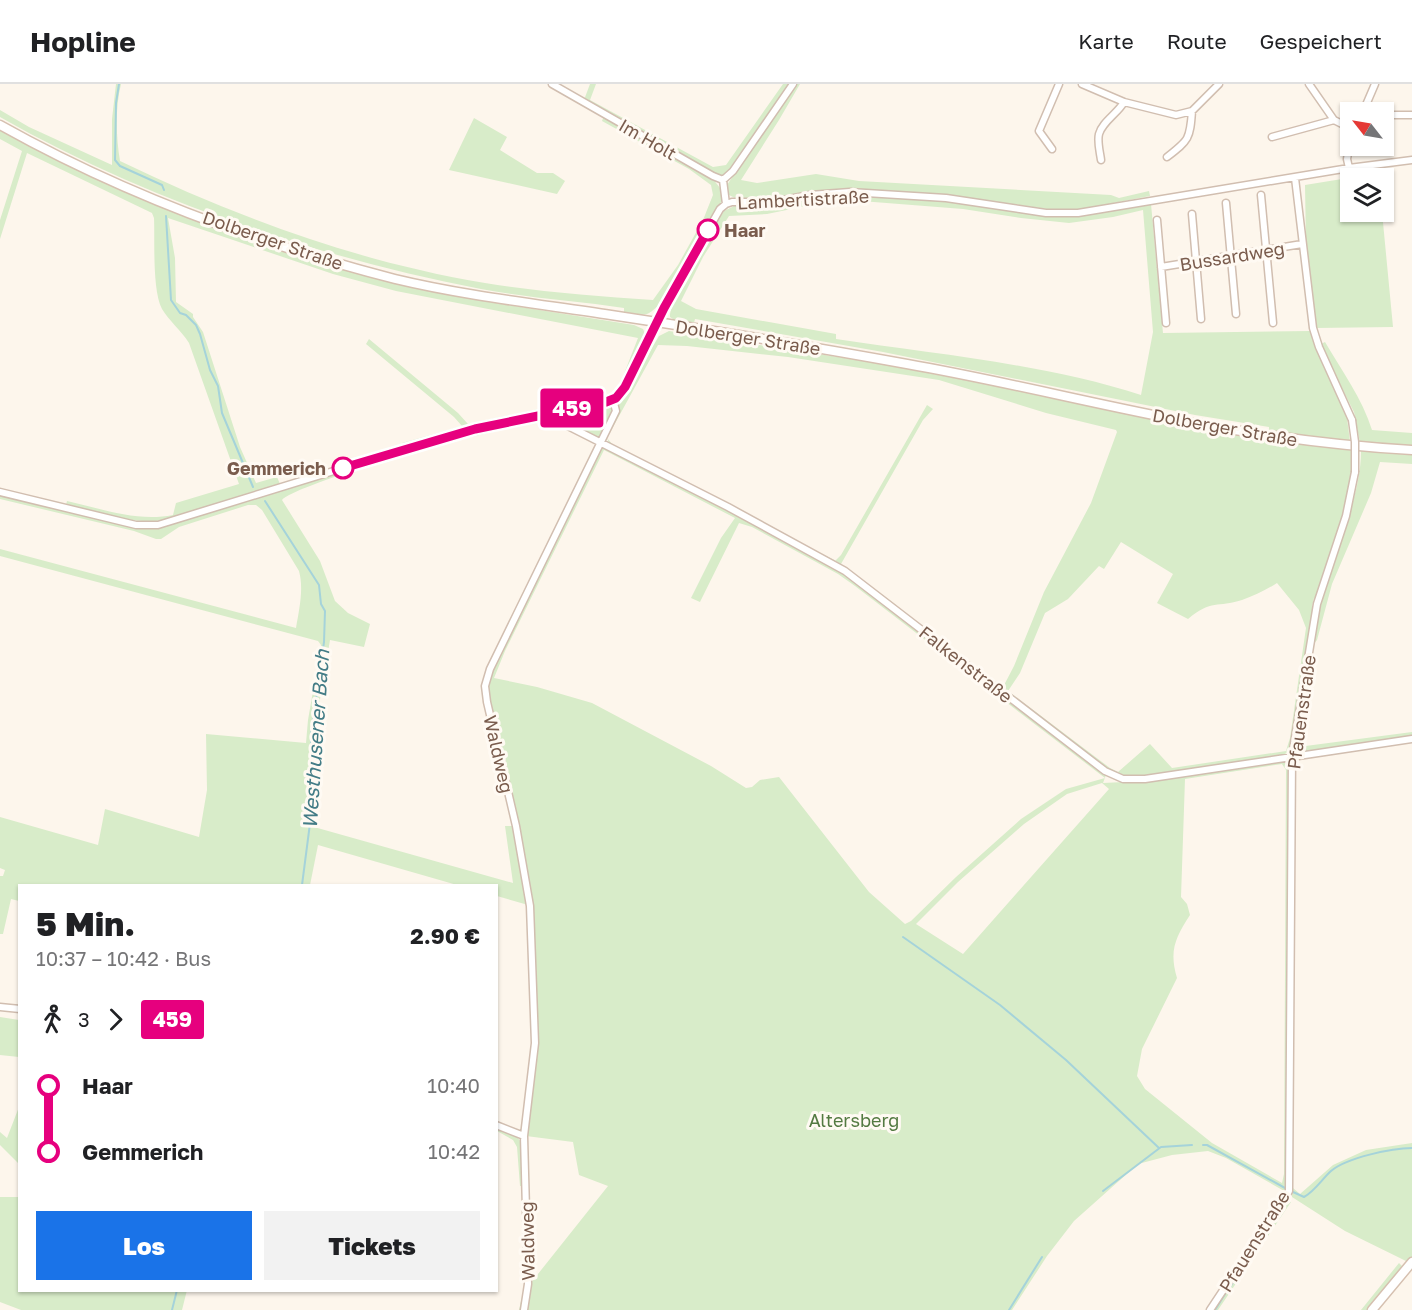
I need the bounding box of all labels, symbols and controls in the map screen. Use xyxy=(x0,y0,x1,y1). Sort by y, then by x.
text: Hopline xyxy=(30,25,136,58)
text: Karte xyxy=(1078,28,1134,54)
text: Route xyxy=(1167,28,1227,54)
text: Gespeichert xyxy=(1260,28,1382,54)
north arrow xyxy=(1340,102,1394,156)
map controls xyxy=(1340,102,1394,222)
street label: Im Holt xyxy=(615,114,681,164)
button: layers xyxy=(1340,168,1394,222)
street label: Lambertistraße xyxy=(736,185,870,213)
street label: Dolberger Straße xyxy=(200,206,346,274)
marker: Haar xyxy=(697,219,719,241)
place label: Haar xyxy=(724,219,766,241)
street label: Bussardweg xyxy=(1178,237,1286,275)
street label: Dolberger Straße xyxy=(674,315,822,359)
line badge: 459 xyxy=(538,388,606,428)
text: 459 xyxy=(552,395,592,421)
street label: Dolberger Straße xyxy=(1151,403,1299,451)
place label: Gemmerich xyxy=(227,457,326,479)
marker: Gemmerich xyxy=(332,457,354,479)
street label: Falkenstraße xyxy=(915,621,1017,707)
water label: Westhusener Bach xyxy=(297,648,333,830)
street label: Pfauenstraße xyxy=(1282,653,1320,771)
street label: Waldweg xyxy=(479,713,519,795)
text: 5 Min. xyxy=(36,904,135,943)
text: 2.90 € xyxy=(410,922,480,949)
text: 10:37 – 10:42 · Bus xyxy=(36,946,211,970)
icon: walk xyxy=(36,1003,69,1036)
icon: forward xyxy=(99,1003,132,1036)
text: 459 xyxy=(153,1006,192,1032)
text: 3 xyxy=(78,1007,90,1031)
text: Haar xyxy=(82,1072,133,1099)
text: 10:40 xyxy=(427,1073,480,1097)
park label: Altersberg xyxy=(809,1109,899,1131)
text: Gemmerich xyxy=(82,1138,203,1165)
text: 10:42 xyxy=(428,1139,480,1163)
street label: Pfauenstraße xyxy=(1214,1186,1294,1296)
street label: Waldweg xyxy=(515,1201,539,1281)
button: Los xyxy=(36,1211,252,1280)
button: Tickets xyxy=(264,1211,480,1280)

